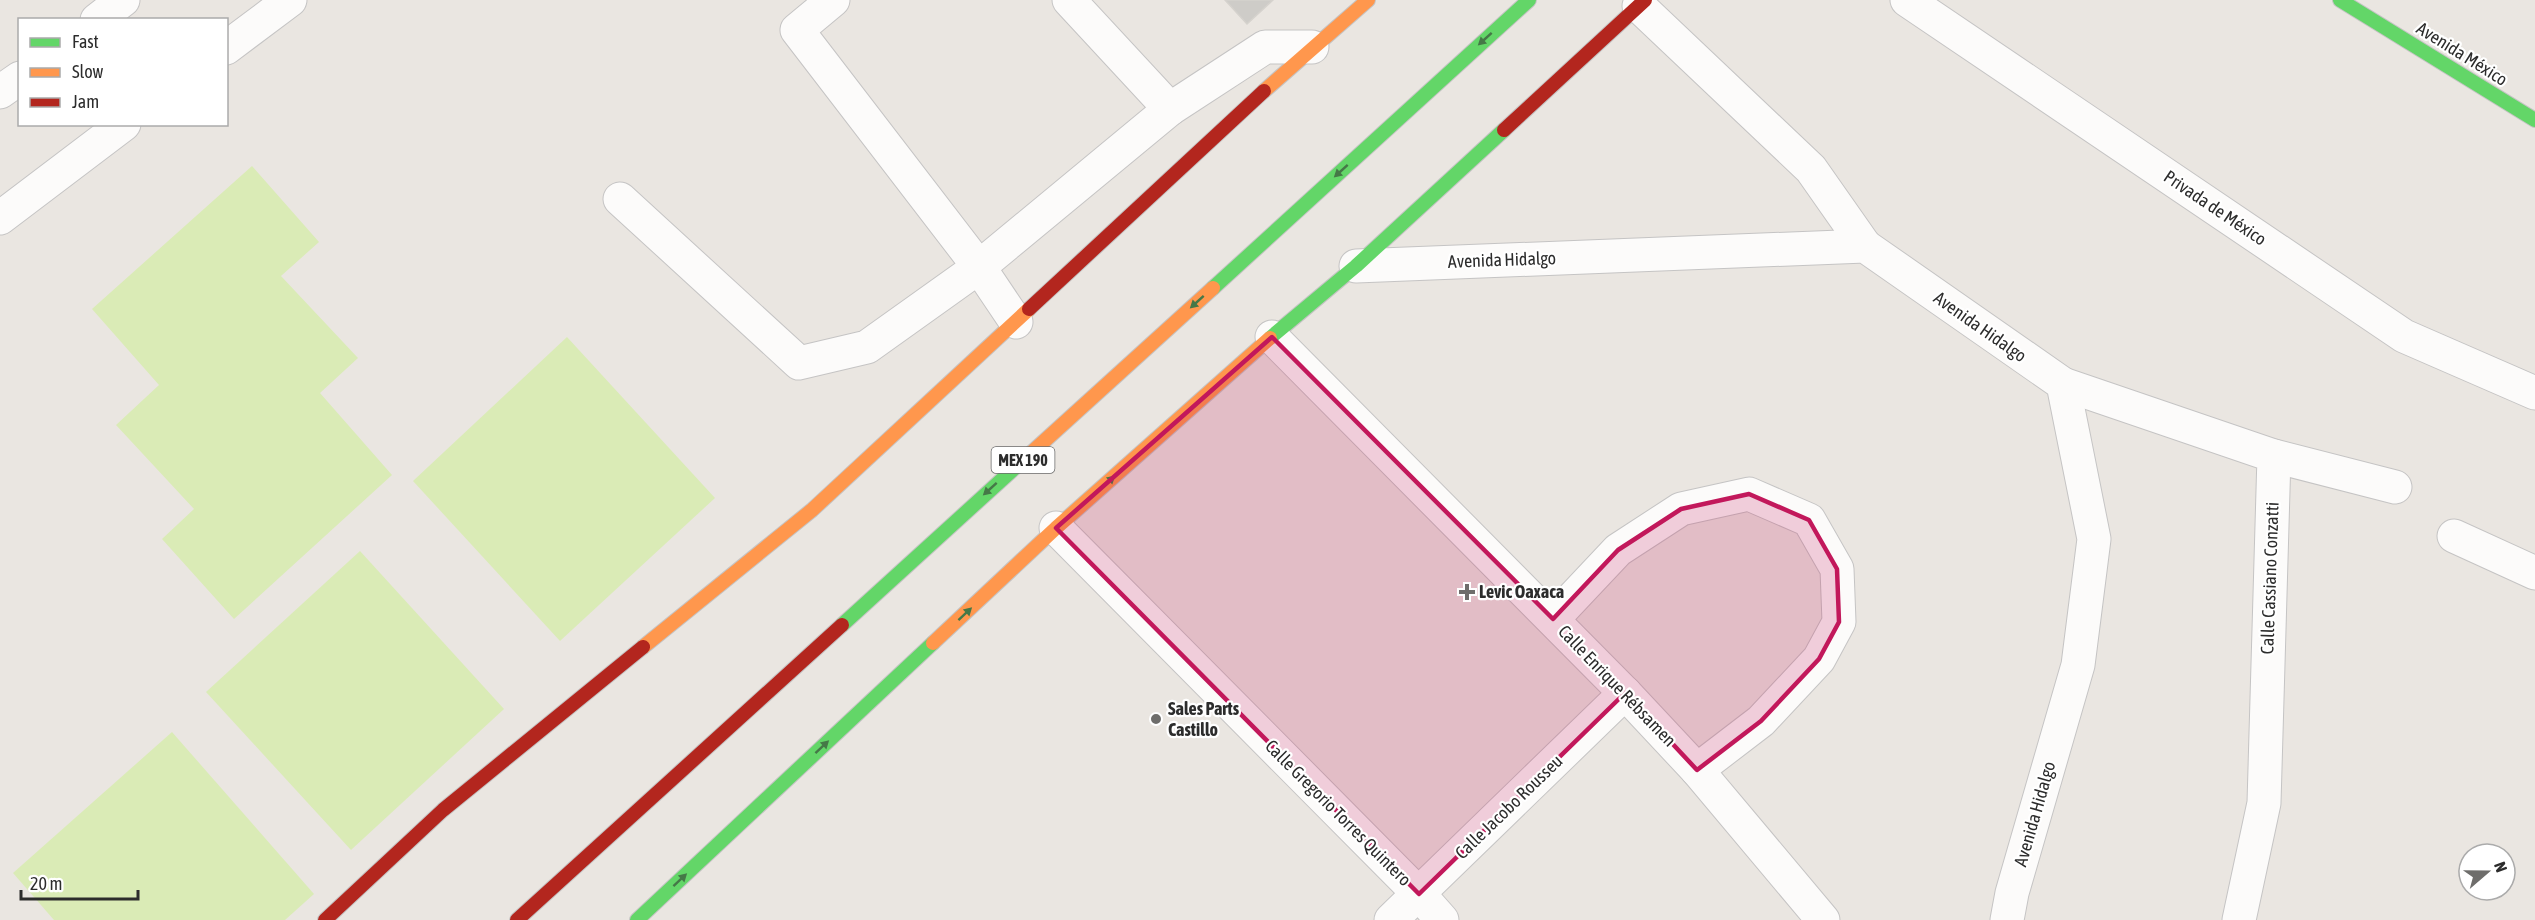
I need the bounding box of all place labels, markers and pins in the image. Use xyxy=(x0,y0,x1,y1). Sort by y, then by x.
place label: Levic Oaxaca xyxy=(1479,581,1564,602)
marker: Levic Oaxaca xyxy=(1460,585,1474,599)
place label: Sales Parts Castillo xyxy=(1168,698,1240,740)
marker: Sales Parts Castillo xyxy=(1149,712,1163,726)

